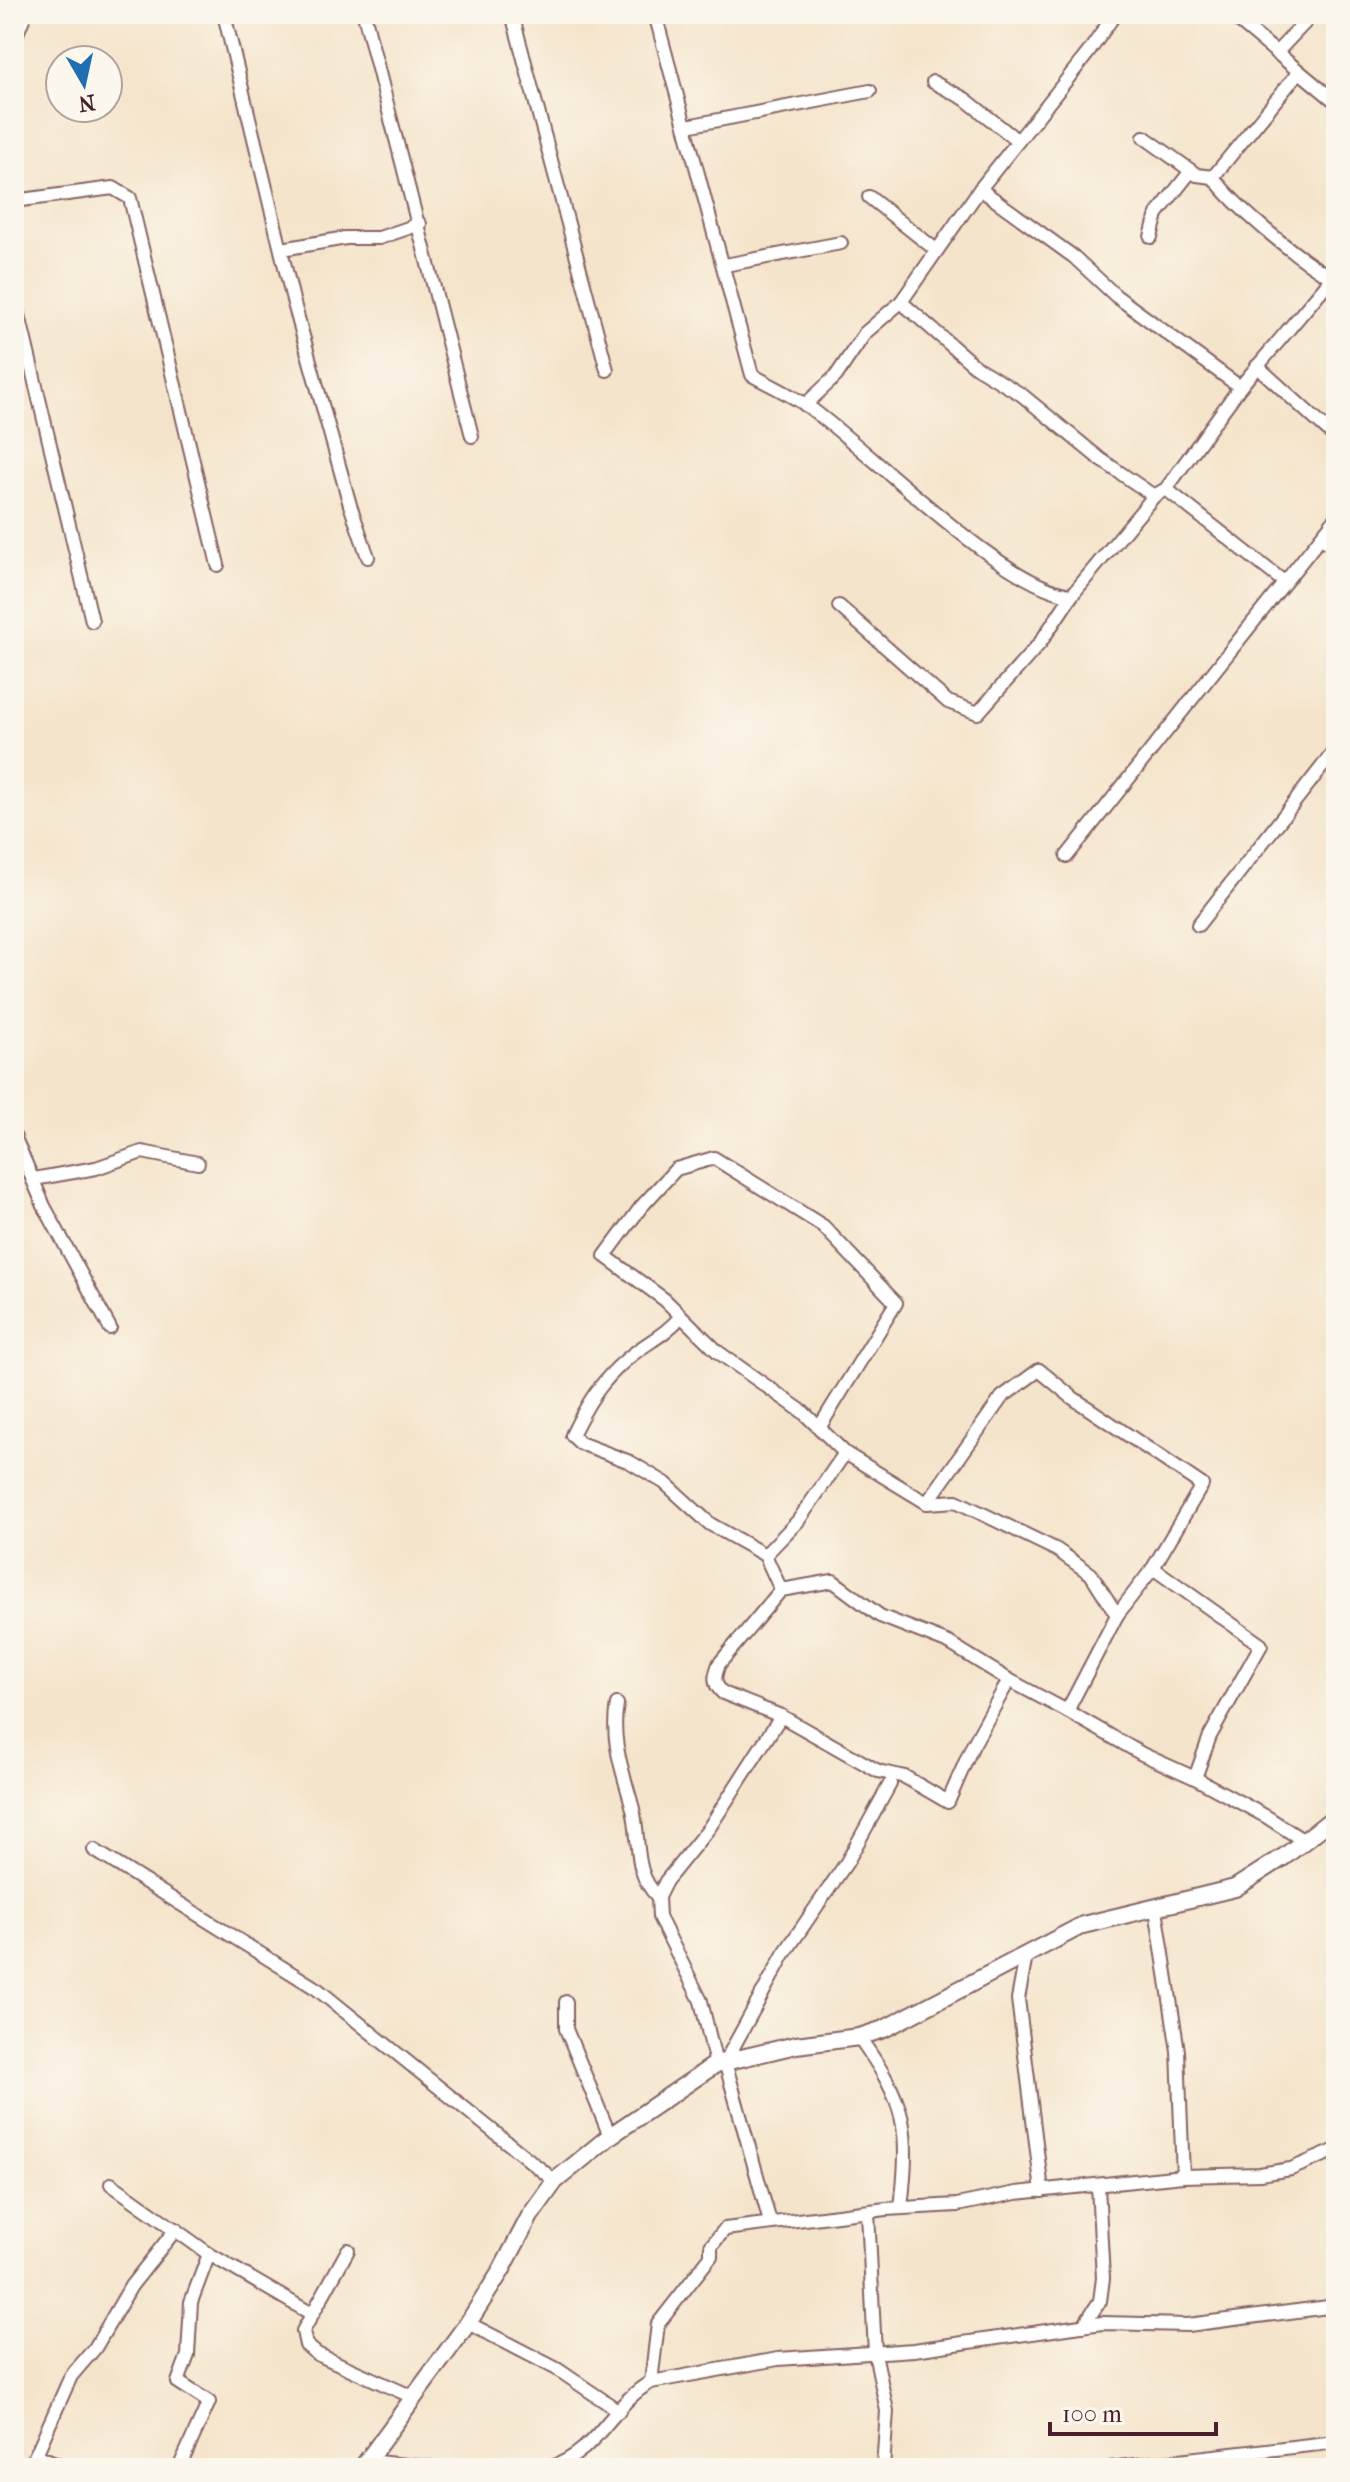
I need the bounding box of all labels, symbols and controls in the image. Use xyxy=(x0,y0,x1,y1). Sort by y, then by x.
north arrow xyxy=(44,44,124,124)
text: N xyxy=(76,89,97,117)
scale bar xyxy=(1050,2386,1216,2436)
text: 100 m xyxy=(1062,2400,1122,2428)

